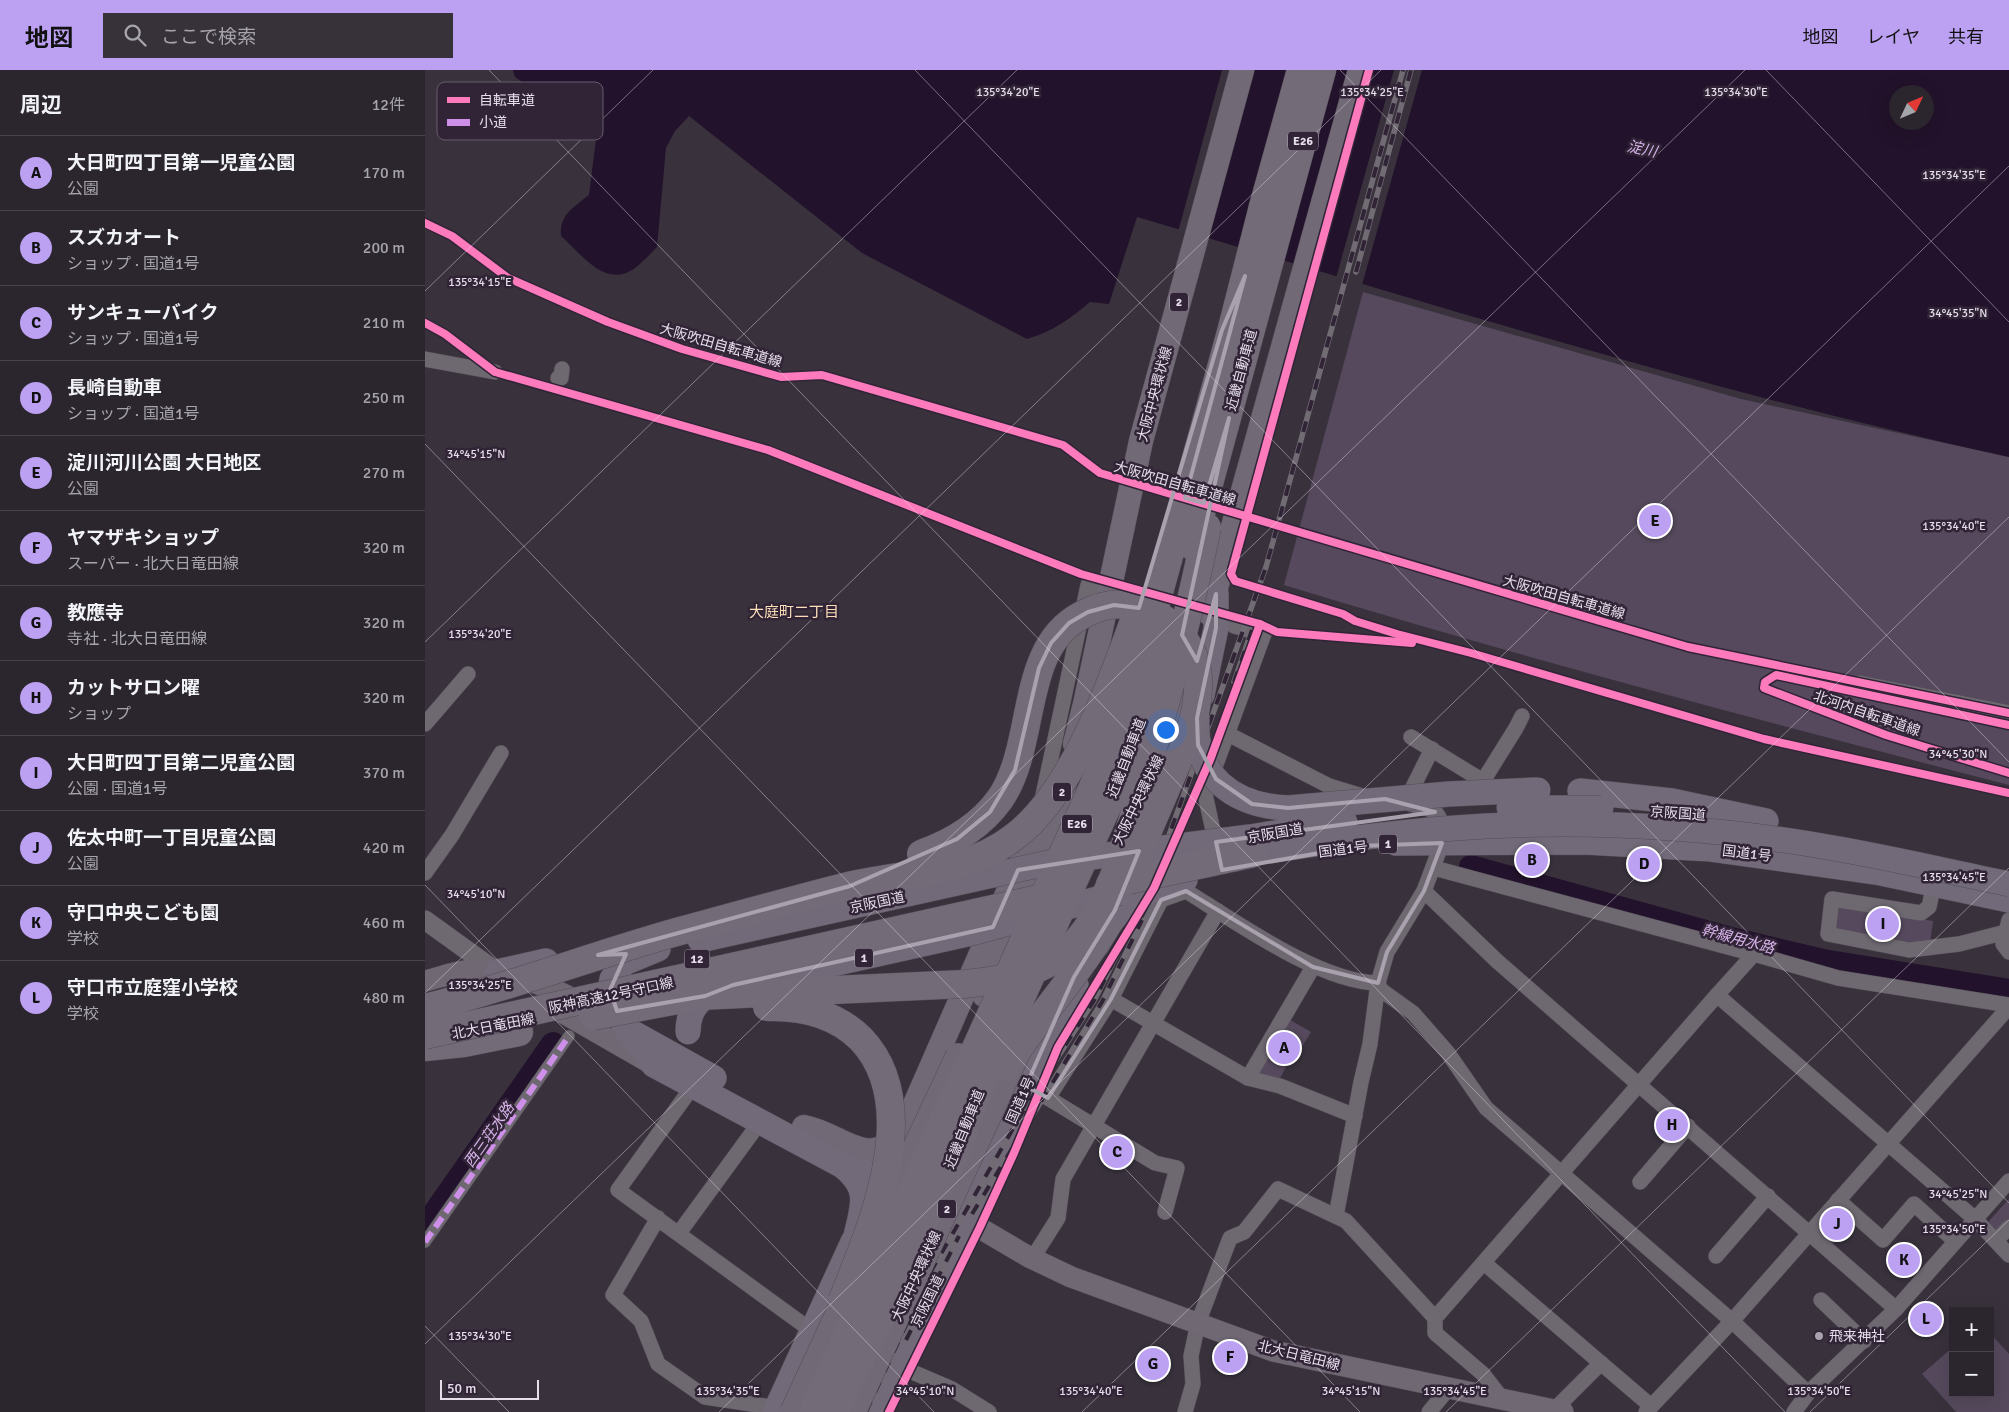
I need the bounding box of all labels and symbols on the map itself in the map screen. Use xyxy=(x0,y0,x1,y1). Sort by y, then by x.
legend xyxy=(437,82,603,140)
text: 135°34'20"E xyxy=(976,85,1040,100)
text: 135°34'25"E xyxy=(1340,85,1404,100)
text: 135°34'30"E xyxy=(1704,85,1768,100)
north arrow xyxy=(1889,85,1934,130)
text: 自転車道 xyxy=(479,92,535,109)
text: 小道 xyxy=(479,114,507,131)
road number: E26 xyxy=(1288,131,1318,150)
water label: 淀川 xyxy=(1625,137,1660,161)
text: 135°34'35"E xyxy=(1922,168,1986,183)
text: 135°34'15"E xyxy=(448,275,512,290)
road number: 2 xyxy=(1170,292,1188,312)
text: 34°45'35"N xyxy=(1929,306,1987,321)
street label: 大阪吹田自転車道線 xyxy=(658,320,784,371)
street label: 近畿自動車道 xyxy=(1222,327,1261,413)
street label: 大阪中央環状線 xyxy=(1134,345,1175,444)
text: 34°45'15"N xyxy=(447,447,505,462)
street label: 大阪吹田自転車道線 xyxy=(1112,458,1238,509)
pin: E xyxy=(1639,502,1671,540)
text: 135°34'40"E xyxy=(1922,519,1986,534)
street label: 大阪吹田自転車道線 xyxy=(1501,572,1627,623)
district label: 大庭町二丁目 xyxy=(749,603,839,621)
text: 135°34'20"E xyxy=(448,627,512,642)
street label: 北河内自転車道線 xyxy=(1811,687,1923,740)
street label: 近畿自動車道 xyxy=(1103,716,1149,800)
your location xyxy=(1153,717,1179,743)
text: 34°45'30"N xyxy=(1929,747,1987,762)
street label: 大阪中央環状線 xyxy=(1109,752,1168,848)
road number: 2 xyxy=(1053,782,1071,802)
street label: 京阪国道 xyxy=(1649,803,1706,824)
road number: E26 xyxy=(1062,814,1092,834)
street label: 京阪国道 xyxy=(1246,820,1304,847)
road number: 1 xyxy=(1379,834,1397,854)
street label: 国道1号 xyxy=(1317,838,1369,861)
pin: B xyxy=(1516,841,1548,879)
street label: 国道1号 xyxy=(1721,842,1773,865)
pin: D xyxy=(1628,845,1660,883)
text: 135°34'45"E xyxy=(1922,870,1986,885)
text: 34°45'10"N xyxy=(447,887,505,902)
street label: 京阪国道 xyxy=(848,888,906,917)
pin: I xyxy=(1867,905,1899,943)
water label: 幹線用水路 xyxy=(1699,921,1778,958)
road number: 1 xyxy=(855,948,873,968)
road number: 12 xyxy=(685,950,709,969)
street label: 阪神高速12号守口線 xyxy=(547,974,675,1017)
text: 135°34'25"E xyxy=(448,978,512,993)
street label: 北大日竜田線 xyxy=(450,1010,536,1043)
pin: A xyxy=(1268,1029,1300,1067)
street label: 国道1号 xyxy=(1003,1074,1038,1126)
street label: 近畿自動車道 xyxy=(941,1087,988,1171)
water label: 西三荘水路 xyxy=(460,1097,519,1171)
pin: H xyxy=(1656,1106,1688,1144)
pin: C xyxy=(1101,1133,1133,1171)
text: 34°45'25"N xyxy=(1929,1187,1987,1202)
road number: 2 xyxy=(938,1200,956,1218)
pin: J xyxy=(1821,1205,1853,1243)
text: 135°34'50"E xyxy=(1922,1222,1986,1237)
street label: 大阪中央環状線 xyxy=(888,1228,945,1324)
pin: K xyxy=(1888,1241,1920,1279)
street label: 京阪国道 xyxy=(908,1272,947,1330)
pin: L xyxy=(1910,1300,1942,1338)
place label: 飛来神社 xyxy=(1829,1328,1885,1345)
text: 135°34'30"E xyxy=(448,1329,512,1344)
marker: 飛来神社 xyxy=(1813,1330,1825,1342)
street label: 北大日竜田線 xyxy=(1256,1337,1342,1374)
pin: F xyxy=(1214,1338,1246,1376)
pin: G xyxy=(1137,1345,1169,1383)
scale bar xyxy=(440,1377,539,1400)
text: 135°34'35"E xyxy=(696,1384,760,1399)
text: 34°45'10"N xyxy=(896,1384,954,1399)
text: 135°34'40"E xyxy=(1059,1384,1123,1399)
text: 34°45'15"N xyxy=(1322,1384,1380,1399)
text: 135°34'45"E xyxy=(1423,1384,1487,1399)
text: 135°34'50"E xyxy=(1787,1384,1851,1399)

